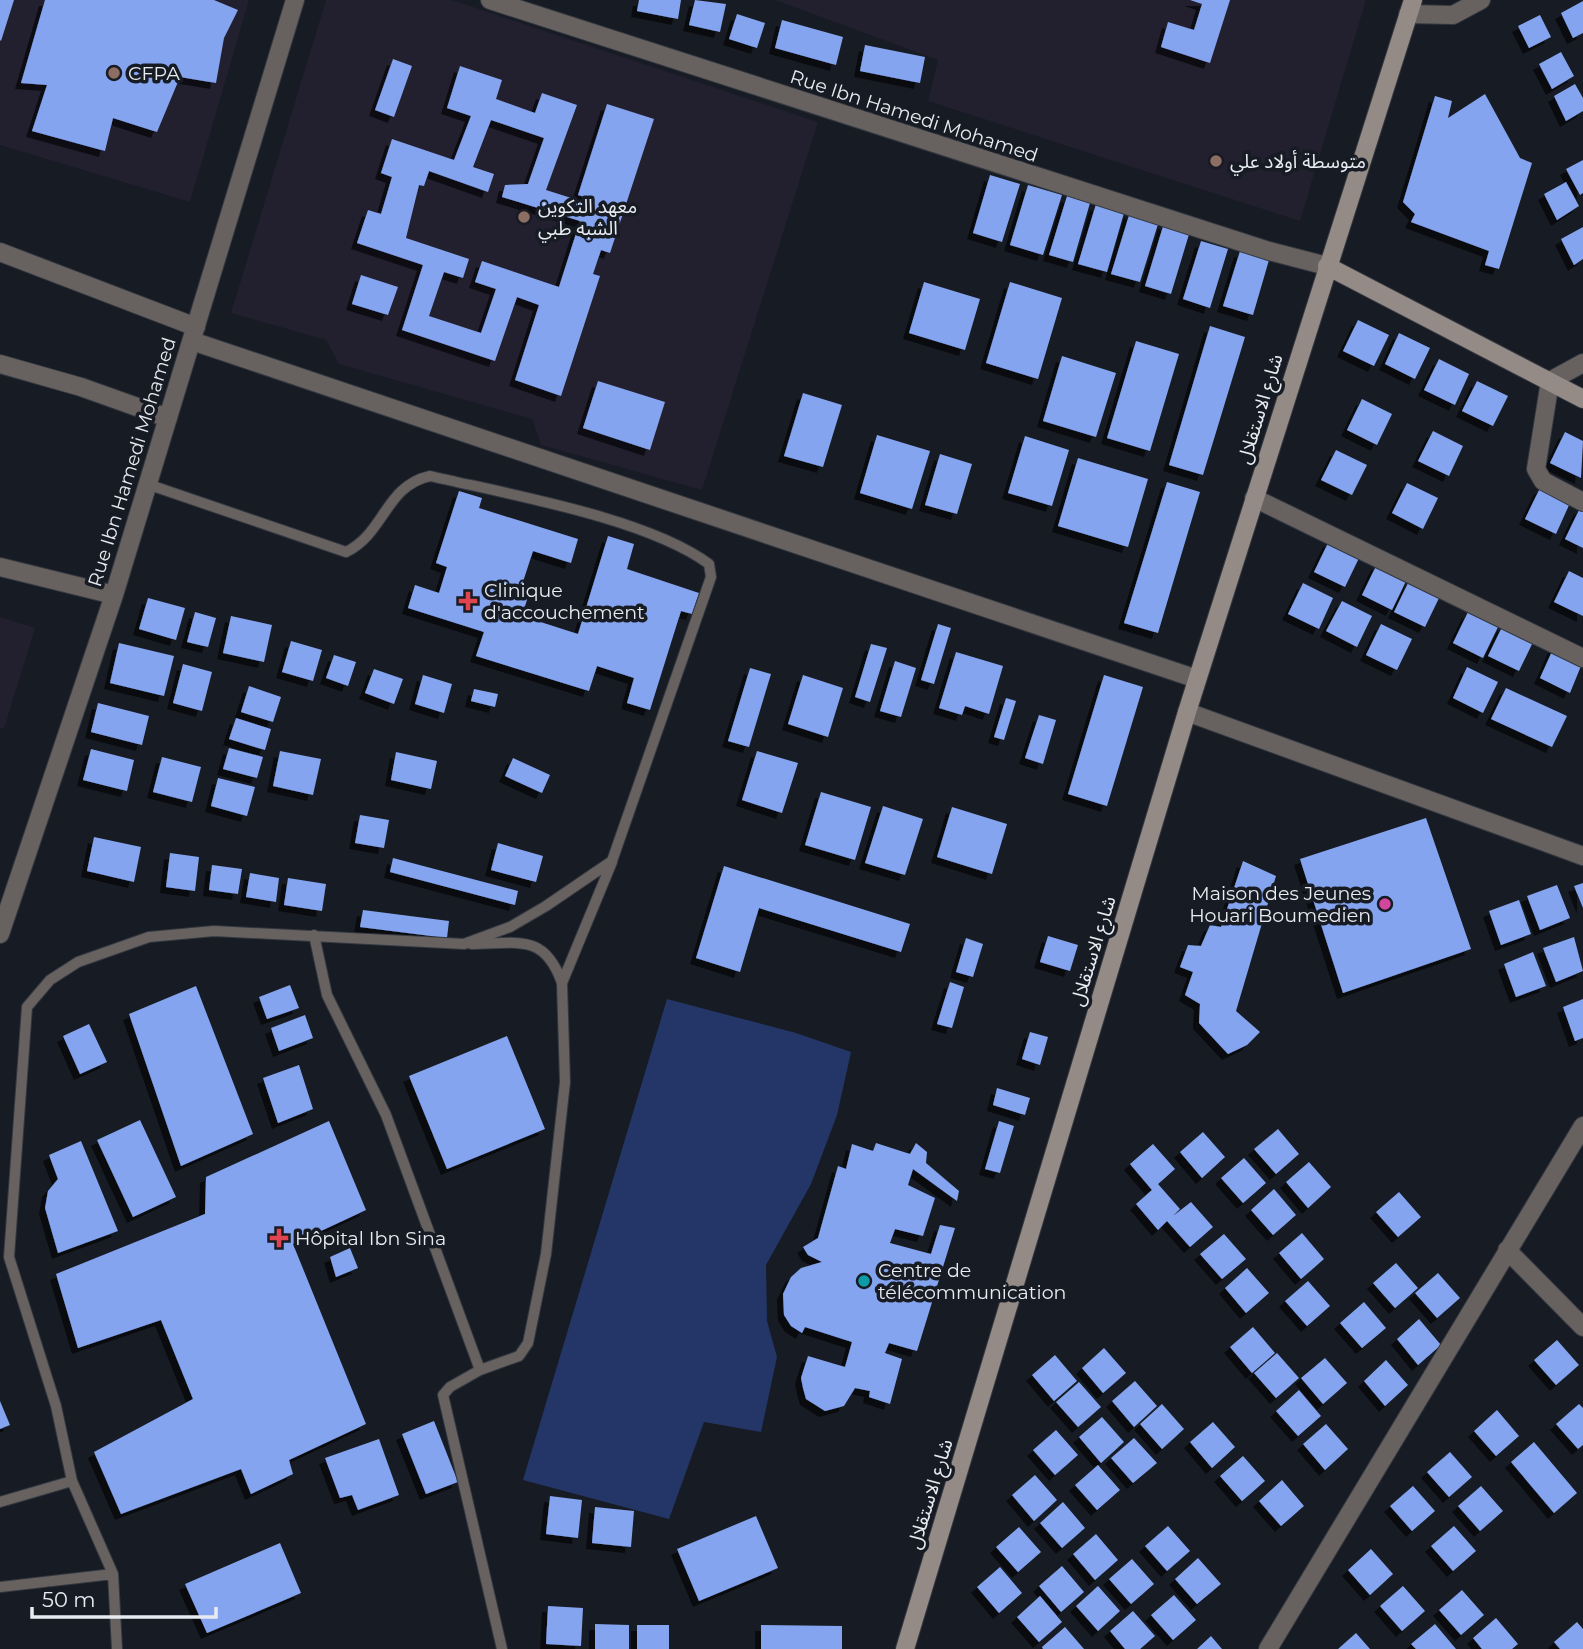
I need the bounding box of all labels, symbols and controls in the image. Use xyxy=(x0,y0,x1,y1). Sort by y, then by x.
place label: CFPA xyxy=(128,62,180,85)
marker: CFPA xyxy=(106,65,122,81)
street label: Rue Ibn Hamedi Mohamed xyxy=(787,65,1041,167)
place label: متوسطة أولاد علي xyxy=(1230,150,1366,176)
marker: متوسطة أولاد علي xyxy=(1208,153,1224,169)
place label: معهد التكوين الشبه طبي xyxy=(538,195,637,243)
marker: معهد التكوين الشبه طبي xyxy=(516,209,532,225)
street label: Rue Ibn Hamedi Mohamed xyxy=(83,335,181,589)
street label: شارع الاستقلال xyxy=(1232,351,1290,467)
place label: Clinique d'accouchement xyxy=(484,579,645,624)
marker: Clinique d'accouchement xyxy=(458,591,478,611)
place label: Maison des Jeunes Houari Boumedien xyxy=(1189,882,1371,927)
street label: شارع الاستقلال xyxy=(1065,893,1123,1009)
marker: Maison des Jeunes Houari Boumedien xyxy=(1377,896,1393,912)
place label: Hôpital Ibn Sina xyxy=(295,1227,446,1250)
marker: Hôpital Ibn Sina xyxy=(269,1228,289,1248)
place label: Centre de télécommunication xyxy=(878,1259,1066,1304)
marker: Centre de télécommunication xyxy=(856,1273,872,1289)
street label: شارع الاستقلال xyxy=(902,1436,960,1552)
scale bar xyxy=(32,1576,215,1620)
text: 50 m xyxy=(42,1587,96,1612)

